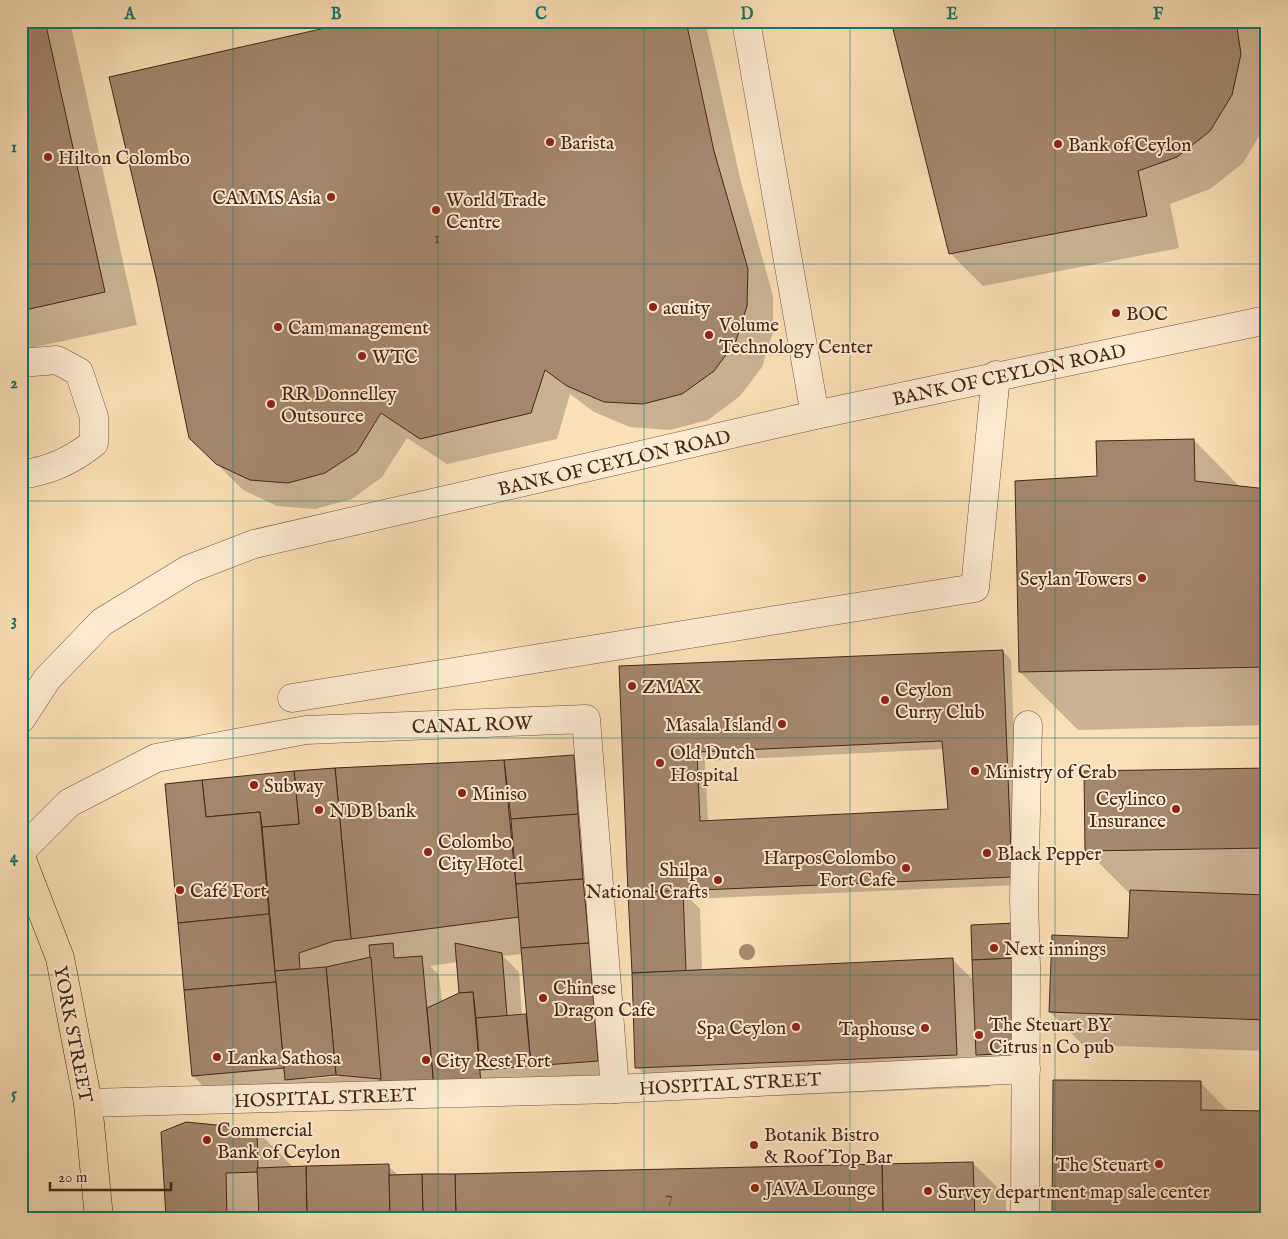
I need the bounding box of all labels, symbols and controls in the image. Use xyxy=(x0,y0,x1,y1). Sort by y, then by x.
text: A xyxy=(124,5,137,25)
text: B xyxy=(331,5,342,25)
text: C xyxy=(535,5,547,25)
text: D xyxy=(741,5,754,25)
text: E xyxy=(946,5,958,25)
text: F xyxy=(1153,5,1164,25)
place label: Barista xyxy=(560,132,615,156)
place label: Bank of Ceylon xyxy=(1068,134,1191,158)
marker: Barista xyxy=(544,136,556,148)
text: 1 xyxy=(11,138,17,158)
marker: Bank of Ceylon xyxy=(1052,138,1064,150)
place label: Hilton Colombo xyxy=(58,147,190,171)
marker: Hilton Colombo xyxy=(42,151,54,163)
place label: CAMMS Asia xyxy=(212,187,322,211)
place label: World Trade Centre xyxy=(446,189,546,235)
marker: CAMMS Asia xyxy=(325,191,337,203)
marker: World Trade Centre xyxy=(430,204,442,216)
house number: 1 xyxy=(434,229,440,249)
place label: acuity xyxy=(663,297,711,321)
marker: acuity xyxy=(647,301,659,313)
place label: BOC xyxy=(1126,303,1168,327)
marker: BOC xyxy=(1110,307,1122,319)
place label: Volume Technology Center xyxy=(718,314,873,360)
place label: Cam management xyxy=(288,317,429,341)
marker: Cam management xyxy=(272,321,284,333)
marker: Volume Technology Center xyxy=(703,329,715,341)
street label: BANK OF CEYLON ROAD xyxy=(890,339,1128,412)
place label: WTC xyxy=(372,346,418,370)
marker: WTC xyxy=(356,350,368,362)
text: 2 xyxy=(10,374,18,394)
place label: RR Donnelley Outsource xyxy=(281,383,397,429)
marker: RR Donnelley Outsource xyxy=(265,398,277,410)
street label: BANK OF CEYLON ROAD xyxy=(496,425,733,502)
place label: Seylan Towers xyxy=(1020,568,1132,592)
marker: Seylan Towers xyxy=(1136,572,1148,584)
text: 3 xyxy=(11,611,17,631)
place label: ZMAX xyxy=(642,676,702,700)
place label: Ceylon Curry Club xyxy=(895,679,985,725)
marker: ZMAX xyxy=(626,680,638,692)
marker: Ceylon Curry Club xyxy=(879,694,891,706)
street label: CANAL ROW xyxy=(411,712,534,740)
place label: Masala Island xyxy=(665,714,773,738)
marker: Masala Island xyxy=(776,718,788,730)
place label: Old Dutch Hospital xyxy=(670,742,755,788)
marker: Old Dutch Hospital xyxy=(654,757,666,769)
place label: Ministry of Crab xyxy=(985,761,1117,785)
marker: Ministry of Crab xyxy=(969,765,981,777)
place label: Subway xyxy=(264,775,324,799)
marker: Subway xyxy=(248,779,260,791)
place label: Miniso xyxy=(472,783,527,807)
marker: Miniso xyxy=(456,787,468,799)
place label: Ceylinco Insurance xyxy=(1089,788,1166,834)
place label: NDB bank xyxy=(329,800,417,824)
marker: Ceylinco Insurance xyxy=(1170,803,1182,815)
marker: NDB bank xyxy=(313,804,325,816)
place label: Colombo City Hotel xyxy=(438,831,524,877)
place label: Black Pepper xyxy=(997,843,1101,867)
marker: Colombo City Hotel xyxy=(422,846,434,858)
place label: HarposColombo Fort Cafe xyxy=(763,847,896,893)
marker: Black Pepper xyxy=(981,847,993,859)
text: 4 xyxy=(10,848,19,868)
place label: Shilpa National Crafts xyxy=(586,859,709,905)
marker: HarposColombo Fort Cafe xyxy=(900,862,912,874)
marker: Shilpa National Crafts xyxy=(712,874,724,886)
place label: Café Fort xyxy=(190,880,268,904)
marker: Café Fort xyxy=(174,884,186,896)
place label: Next innings xyxy=(1004,938,1106,962)
marker: Next innings xyxy=(988,942,1000,954)
street label: YORK STREET xyxy=(47,964,97,1105)
place label: Chinese Dragon Cafe xyxy=(553,977,656,1023)
marker: Chinese Dragon Cafe xyxy=(537,992,549,1004)
place label: The Steuart BY Citrus n Co pub xyxy=(989,1014,1114,1060)
place label: Spa Ceylon xyxy=(697,1017,786,1041)
place label: Taphouse xyxy=(839,1018,915,1042)
marker: Spa Ceylon xyxy=(790,1021,802,1033)
marker: Taphouse xyxy=(919,1022,931,1034)
marker: The Steuart BY Citrus n Co pub xyxy=(973,1029,985,1041)
place label: Lanka Sathosa xyxy=(227,1047,342,1071)
place label: City Rest Fort xyxy=(436,1050,551,1074)
marker: Lanka Sathosa xyxy=(211,1051,223,1063)
marker: City Rest Fort xyxy=(420,1054,432,1066)
street label: HOSPITAL STREET xyxy=(638,1068,822,1102)
street label: HOSPITAL STREET xyxy=(233,1084,417,1114)
text: 5 xyxy=(11,1085,17,1105)
place label: Commercial Bank of Ceylon xyxy=(217,1119,340,1165)
place label: Botanik Bistro & Roof Top Bar xyxy=(764,1124,893,1170)
marker: Commercial Bank of Ceylon xyxy=(201,1134,213,1146)
marker: Botanik Bistro & Roof Top Bar xyxy=(748,1139,760,1151)
place label: The Steuart xyxy=(1056,1154,1149,1178)
marker: The Steuart xyxy=(1153,1158,1165,1170)
scale bar xyxy=(50,1159,171,1191)
text: 20 m xyxy=(58,1168,88,1187)
place label: JAVA Lounge xyxy=(763,1178,876,1202)
place label: Survey department map sale center xyxy=(938,1181,1209,1205)
marker: JAVA Lounge xyxy=(749,1182,761,1194)
marker: Survey department map sale center xyxy=(922,1185,934,1197)
house number: 7 xyxy=(665,1188,673,1208)

